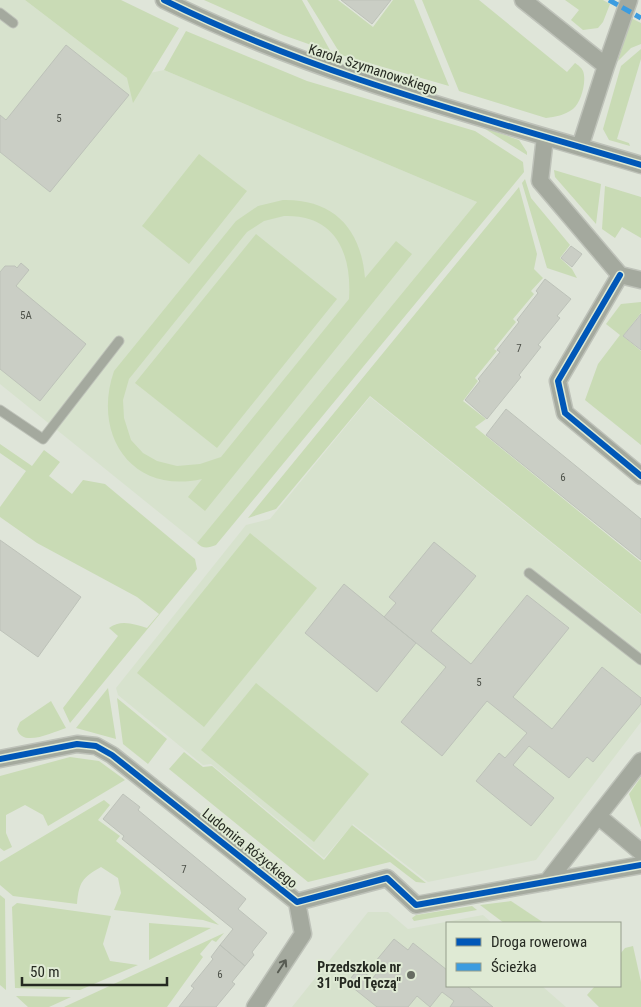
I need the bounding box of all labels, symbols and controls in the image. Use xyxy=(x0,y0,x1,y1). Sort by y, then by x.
street label: Karola Szymanowskiego xyxy=(307,41,439,97)
house number: 5 xyxy=(56,112,62,125)
house number: 5A xyxy=(20,309,33,322)
house number: 7 xyxy=(516,342,522,355)
house number: 6 xyxy=(560,471,566,484)
house number: 5 xyxy=(476,676,482,689)
street label: Ludomira Różyckiego xyxy=(199,805,301,891)
house number: 7 xyxy=(181,863,187,876)
legend xyxy=(446,922,621,987)
text: Droga rowerowa xyxy=(491,933,587,951)
scale bar xyxy=(22,954,168,986)
text: Ścieżka xyxy=(491,958,537,976)
place label: Przedszkole nr 31 "Pod Tęczą" xyxy=(317,959,401,991)
one-way arrow xyxy=(277,960,287,974)
text: 50 m xyxy=(30,963,60,981)
house number: 6 xyxy=(217,968,223,981)
marker: Przedszkole nr 31 "Pod Tęczą" xyxy=(405,969,417,981)

